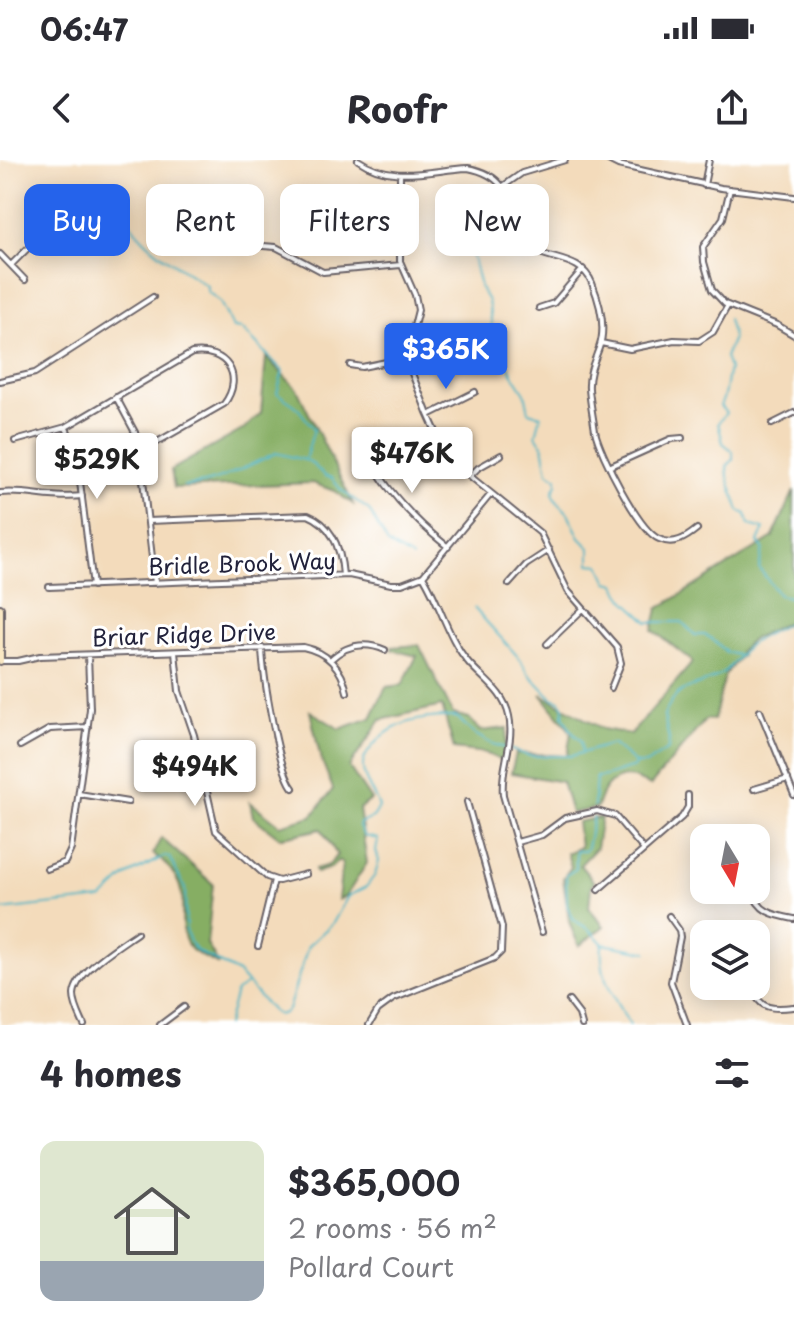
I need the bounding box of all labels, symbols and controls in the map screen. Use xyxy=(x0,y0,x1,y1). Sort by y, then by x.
text: 06:47 xyxy=(40,6,128,51)
text: Roofr xyxy=(346,81,448,135)
icon: back xyxy=(40,86,84,130)
icon: share xyxy=(710,86,754,130)
chip: Buy xyxy=(24,184,130,256)
chip: Rent xyxy=(146,184,264,256)
chip: Filters xyxy=(280,184,419,256)
chip: New xyxy=(435,184,549,256)
pin: $365K xyxy=(390,323,502,391)
text: $365K xyxy=(402,329,490,368)
pin: $476K xyxy=(356,427,468,495)
pin: $529K xyxy=(41,433,153,501)
text: $476K xyxy=(370,433,454,472)
text: $529K xyxy=(54,439,140,478)
street label: Bridle Brook Way xyxy=(147,543,336,582)
street label: Briar Ridge Drive xyxy=(91,614,276,653)
pin: $494K xyxy=(139,740,251,808)
text: $494K xyxy=(152,746,238,785)
north arrow xyxy=(690,824,770,904)
map controls xyxy=(690,824,770,1000)
button: layers xyxy=(690,920,770,1000)
text: 4 homes xyxy=(40,1047,182,1099)
icon: filters xyxy=(710,1051,754,1095)
text: $365,000 xyxy=(288,1156,460,1208)
icon: home xyxy=(104,1173,200,1269)
text: 2 rooms · 56 m² xyxy=(288,1208,497,1247)
text: Pollard Court xyxy=(288,1247,454,1286)

